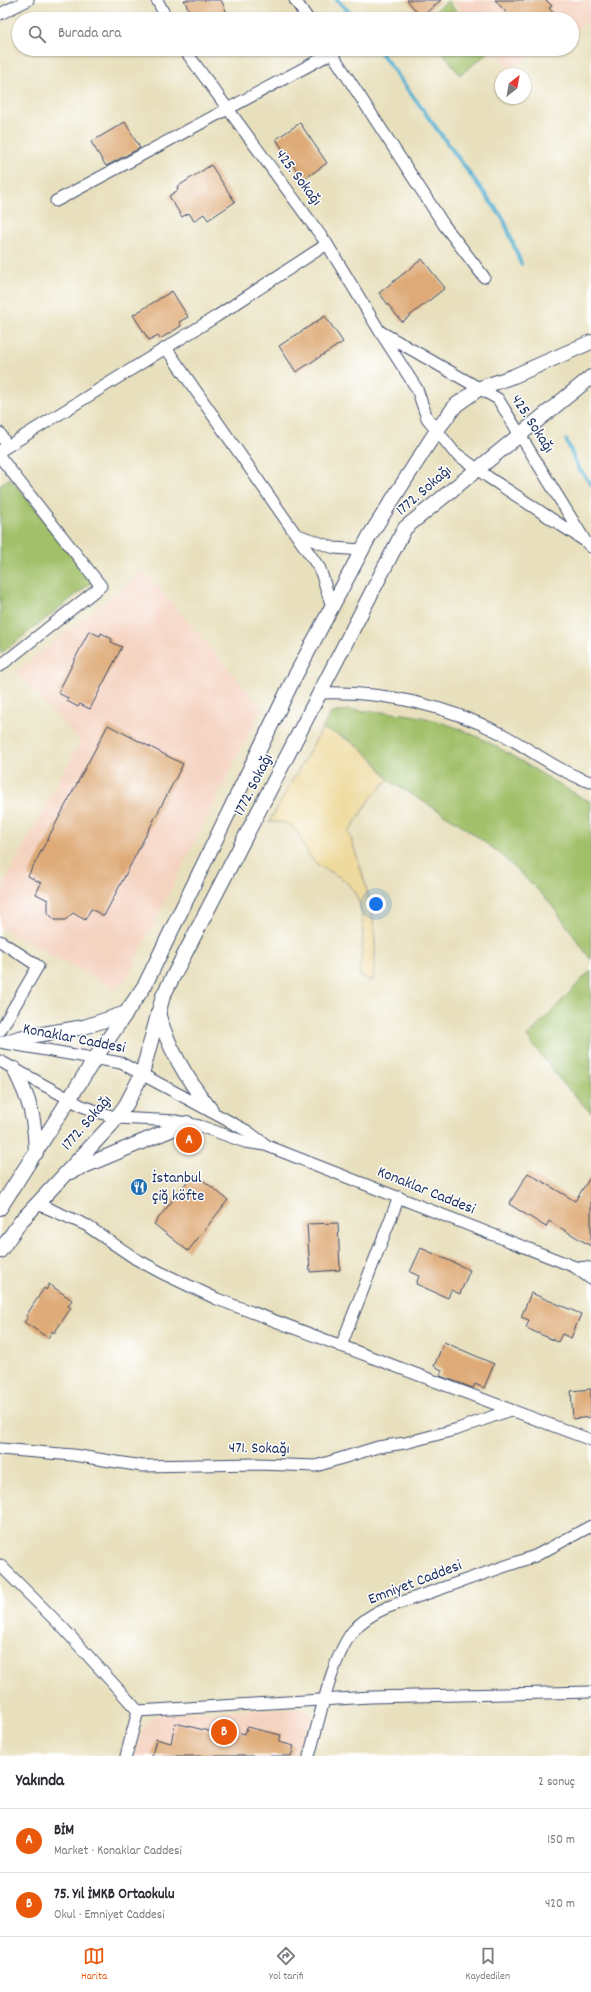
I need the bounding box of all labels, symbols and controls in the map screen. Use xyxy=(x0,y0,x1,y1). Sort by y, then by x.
search box xyxy=(12,12,579,56)
icon: search xyxy=(26,23,48,45)
text: Burada ara xyxy=(58,23,121,45)
north arrow xyxy=(495,68,531,104)
street label: 425. Sokağı xyxy=(269,145,327,211)
street label: 425. Sokağı xyxy=(505,390,560,458)
street label: 1772. Sokağı xyxy=(391,460,457,522)
street label: 1772. Sokağı xyxy=(228,750,280,820)
your location xyxy=(366,894,386,914)
street label: Konaklar Caddesi xyxy=(21,1018,127,1060)
street label: 1772. Sokağı xyxy=(56,1090,118,1156)
pin: A xyxy=(176,1125,202,1155)
street label: Konaklar Caddesi xyxy=(373,1161,479,1221)
place label: İstanbul çiğ köfte xyxy=(152,1167,204,1208)
restaurant icon: İstanbul çiğ köfte xyxy=(129,1177,149,1197)
street label: 471. Sokağı xyxy=(228,1437,290,1461)
street label: Emniyet Caddesi xyxy=(365,1555,465,1611)
pin: B xyxy=(211,1717,237,1747)
text: Yakında xyxy=(16,1770,64,1794)
text: 2 sonuç xyxy=(538,1773,575,1792)
text: BİM xyxy=(54,1820,74,1842)
text: A xyxy=(25,1831,33,1850)
text: 150 m xyxy=(547,1831,575,1850)
text: Market · Konaklar Caddesi xyxy=(54,1842,182,1861)
text: 75. Yıl İMKB Ortaokulu xyxy=(54,1884,174,1906)
text: B xyxy=(26,1895,32,1914)
text: 420 m xyxy=(545,1895,575,1914)
text: Okul · Emniyet Caddesi xyxy=(54,1906,165,1925)
tab: Harita xyxy=(81,1945,107,1985)
tab: Yol tarifi xyxy=(269,1945,304,1985)
tab: Kaydedilen xyxy=(466,1945,510,1985)

